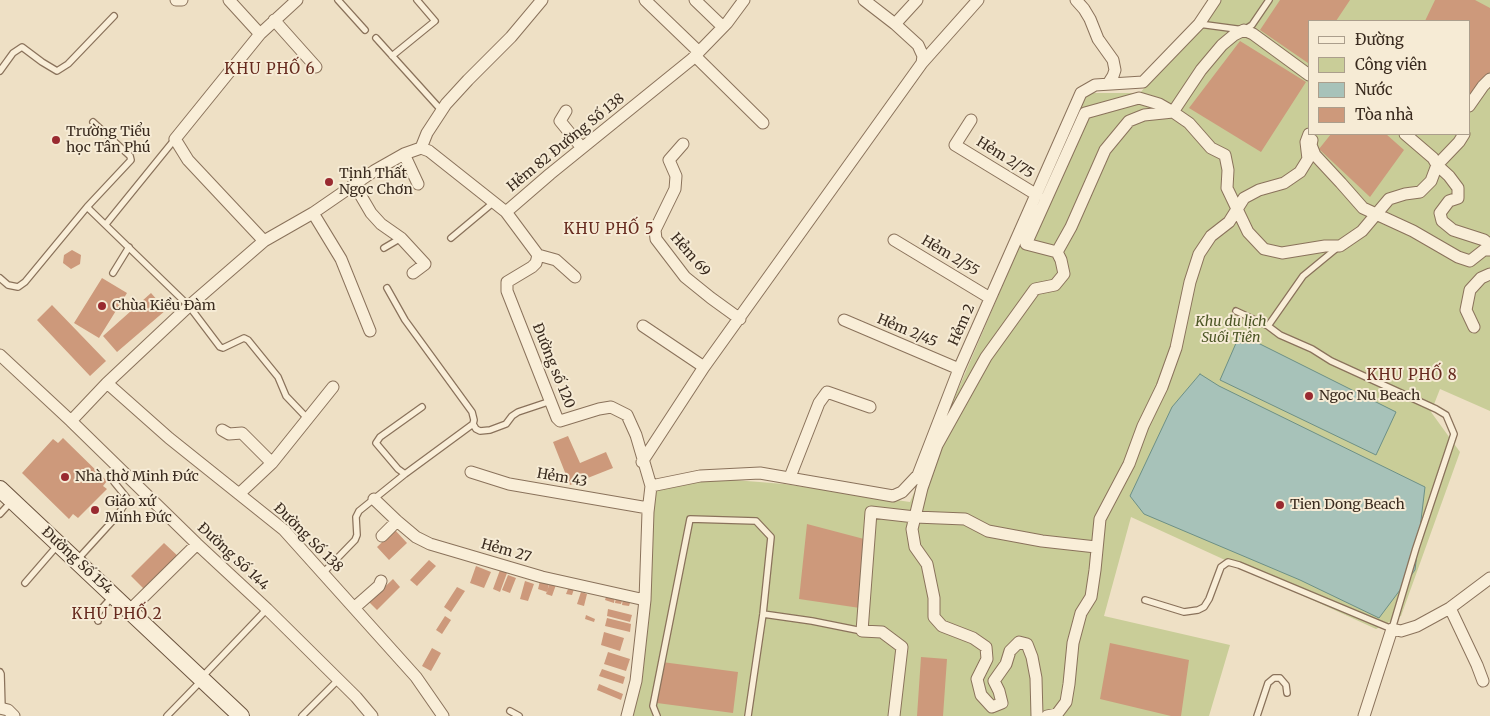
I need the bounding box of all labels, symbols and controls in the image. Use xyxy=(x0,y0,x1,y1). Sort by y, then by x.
legend xyxy=(1308,20,1470,135)
text: Đường xyxy=(1355,30,1404,49)
text: Công viên xyxy=(1355,55,1427,74)
district label: KHU PHỐ 6 xyxy=(223,61,317,79)
text: Nước xyxy=(1355,80,1393,99)
street label: Hẻm 82 Đường Số 138 xyxy=(504,90,628,196)
text: Tòa nhà xyxy=(1355,105,1413,124)
place label: Trường Tiểu học Tân Phú xyxy=(66,124,151,156)
marker: Trường Tiểu học Tân Phú xyxy=(50,134,62,146)
street label: Hẻm 2/75 xyxy=(973,134,1037,182)
place label: Tịnh Thất Ngọc Chơn xyxy=(339,166,413,198)
marker: Tịnh Thất Ngọc Chơn xyxy=(323,176,335,188)
district label: KHU PHỐ 5 xyxy=(562,221,656,239)
street label: Hẻm 69 xyxy=(667,230,713,280)
street label: Hẻm 2/55 xyxy=(918,232,982,280)
place label: Chùa Kiều Đàm xyxy=(112,298,216,314)
marker: Chùa Kiều Đàm xyxy=(96,300,108,312)
street label: Hẻm 2 xyxy=(945,302,979,348)
street label: Hẻm 2/45 xyxy=(874,311,940,351)
park label: Khu du lịch Suối Tiên xyxy=(1195,314,1267,347)
street label: Đường số 120 xyxy=(528,321,578,411)
district label: KHU PHỐ 8 xyxy=(1365,367,1459,385)
place label: Ngoc Nu Beach xyxy=(1319,388,1420,404)
marker: Ngoc Nu Beach xyxy=(1303,390,1315,402)
street label: Hẻm 43 xyxy=(535,465,589,491)
place label: Nhà thờ Minh Đức xyxy=(75,469,199,485)
marker: Nhà thờ Minh Đức xyxy=(59,471,71,483)
place label: Giáo xứ Minh Đức xyxy=(105,494,172,526)
place label: Tien Dong Beach xyxy=(1290,497,1405,513)
marker: Tien Dong Beach xyxy=(1274,499,1286,511)
street label: Đường Số 138 xyxy=(270,500,346,576)
marker: Giáo xứ Minh Đức xyxy=(89,504,101,516)
street label: Đường Số 144 xyxy=(194,520,272,594)
street label: Đường Số 154 xyxy=(38,524,116,598)
street label: Hẻm 27 xyxy=(479,536,533,566)
district label: KHU PHỐ 2 xyxy=(70,606,164,624)

